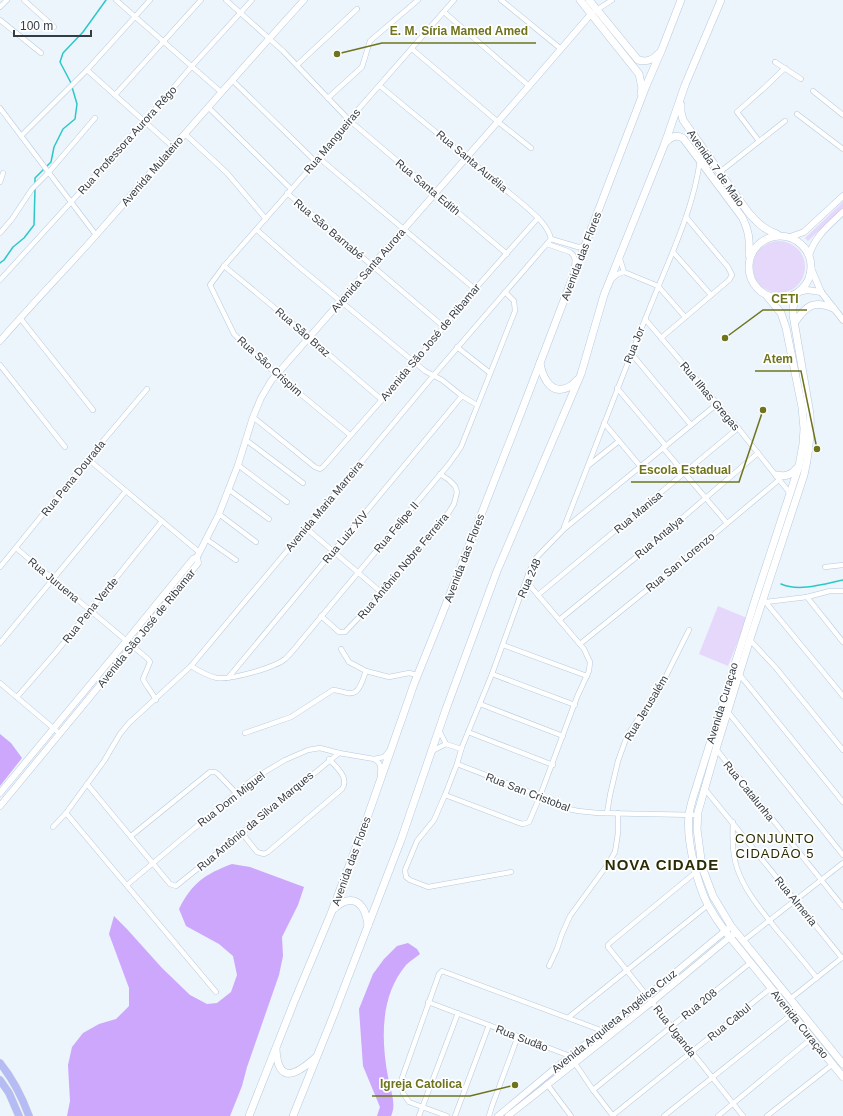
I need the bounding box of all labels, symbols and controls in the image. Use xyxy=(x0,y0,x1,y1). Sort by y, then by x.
scale bar xyxy=(14,12,91,38)
text: 100 m xyxy=(20,19,53,33)
callout: E. M. Síria Mamed Amed xyxy=(382,19,536,43)
text: E. M. Síria Mamed Amed xyxy=(390,24,528,38)
street label: Rua Professora Aurora Rêgo xyxy=(75,84,179,196)
street label: Rua Mangueiras xyxy=(301,106,363,176)
street label: Avenida 7 de Maio xyxy=(685,127,747,209)
street label: Rua Santa Aurélia xyxy=(434,128,510,195)
street label: Avenida Mulateiro xyxy=(119,134,185,208)
street label: Rua Santa Edith xyxy=(393,157,463,217)
street label: Rua São Barnabé xyxy=(292,196,366,262)
street label: Avenida das Flores xyxy=(559,210,604,302)
street label: Avenida Santa Aurora xyxy=(328,225,408,314)
street label: Avenida São José de Ribamar xyxy=(378,281,483,403)
callout: CETI xyxy=(763,286,807,310)
text: CETI xyxy=(771,292,799,306)
street label: Rua São Braz xyxy=(273,305,333,359)
street label: Rua Jor xyxy=(621,325,647,365)
street label: Rua São Crispim xyxy=(235,334,305,398)
callout: Atem xyxy=(755,347,801,371)
text: Atem xyxy=(763,352,793,366)
street label: Rua Ilhas Gregas xyxy=(678,359,742,433)
street label: Rua Pena Dourada xyxy=(39,437,108,518)
street label: Avenida Maria Marreira xyxy=(283,458,366,554)
callout: Escola Estadual xyxy=(631,458,739,482)
text: Escola Estadual xyxy=(639,463,731,477)
street label: Rua Manisa xyxy=(612,488,665,535)
street label: Rua Felipe II xyxy=(371,499,421,555)
street label: Rua Luiz XIV xyxy=(320,508,371,565)
street label: Rua Antônio Nobre Ferreira xyxy=(355,510,451,621)
street label: Avenida das Flores xyxy=(442,512,487,604)
street label: Rua Antalya xyxy=(632,513,686,561)
street label: Rua San Lorenzo xyxy=(643,530,717,594)
street label: Rua Juruena xyxy=(26,555,83,605)
street label: Rua 248 xyxy=(515,557,543,599)
street label: Avenida São José de Ribamar xyxy=(95,566,198,689)
street label: Rua Pena Verde xyxy=(60,575,120,645)
street label: Avenida Curaçao xyxy=(704,661,740,745)
street label: Rua Jerusalém xyxy=(622,673,670,743)
street label: Rua Catalunha xyxy=(721,759,777,824)
street label: Rua Antônio da Silva Marques xyxy=(194,769,316,873)
street label: Rua Dom Miguel xyxy=(195,769,267,829)
street label: Rua San Cristobal xyxy=(484,770,572,814)
street label: Avenida das Flores xyxy=(329,814,373,907)
district label: CONJUNTO CIDADÃO 5 xyxy=(735,831,815,861)
district label: NOVA CIDADE xyxy=(605,856,719,873)
street label: Rua Almeria xyxy=(772,874,820,929)
street label: Avenida Arquiteta Angélica Cruz xyxy=(549,967,679,1075)
street label: Rua 208 xyxy=(679,986,719,1022)
street label: Avenida Curaçao xyxy=(769,988,831,1060)
street label: Rua Cabul xyxy=(705,1001,753,1043)
street label: Rua Uganda xyxy=(651,1003,699,1060)
street label: Rua Sudão xyxy=(494,1023,550,1053)
callout: Igreja Catolica xyxy=(372,1072,470,1096)
text: Igreja Catolica xyxy=(380,1077,462,1091)

